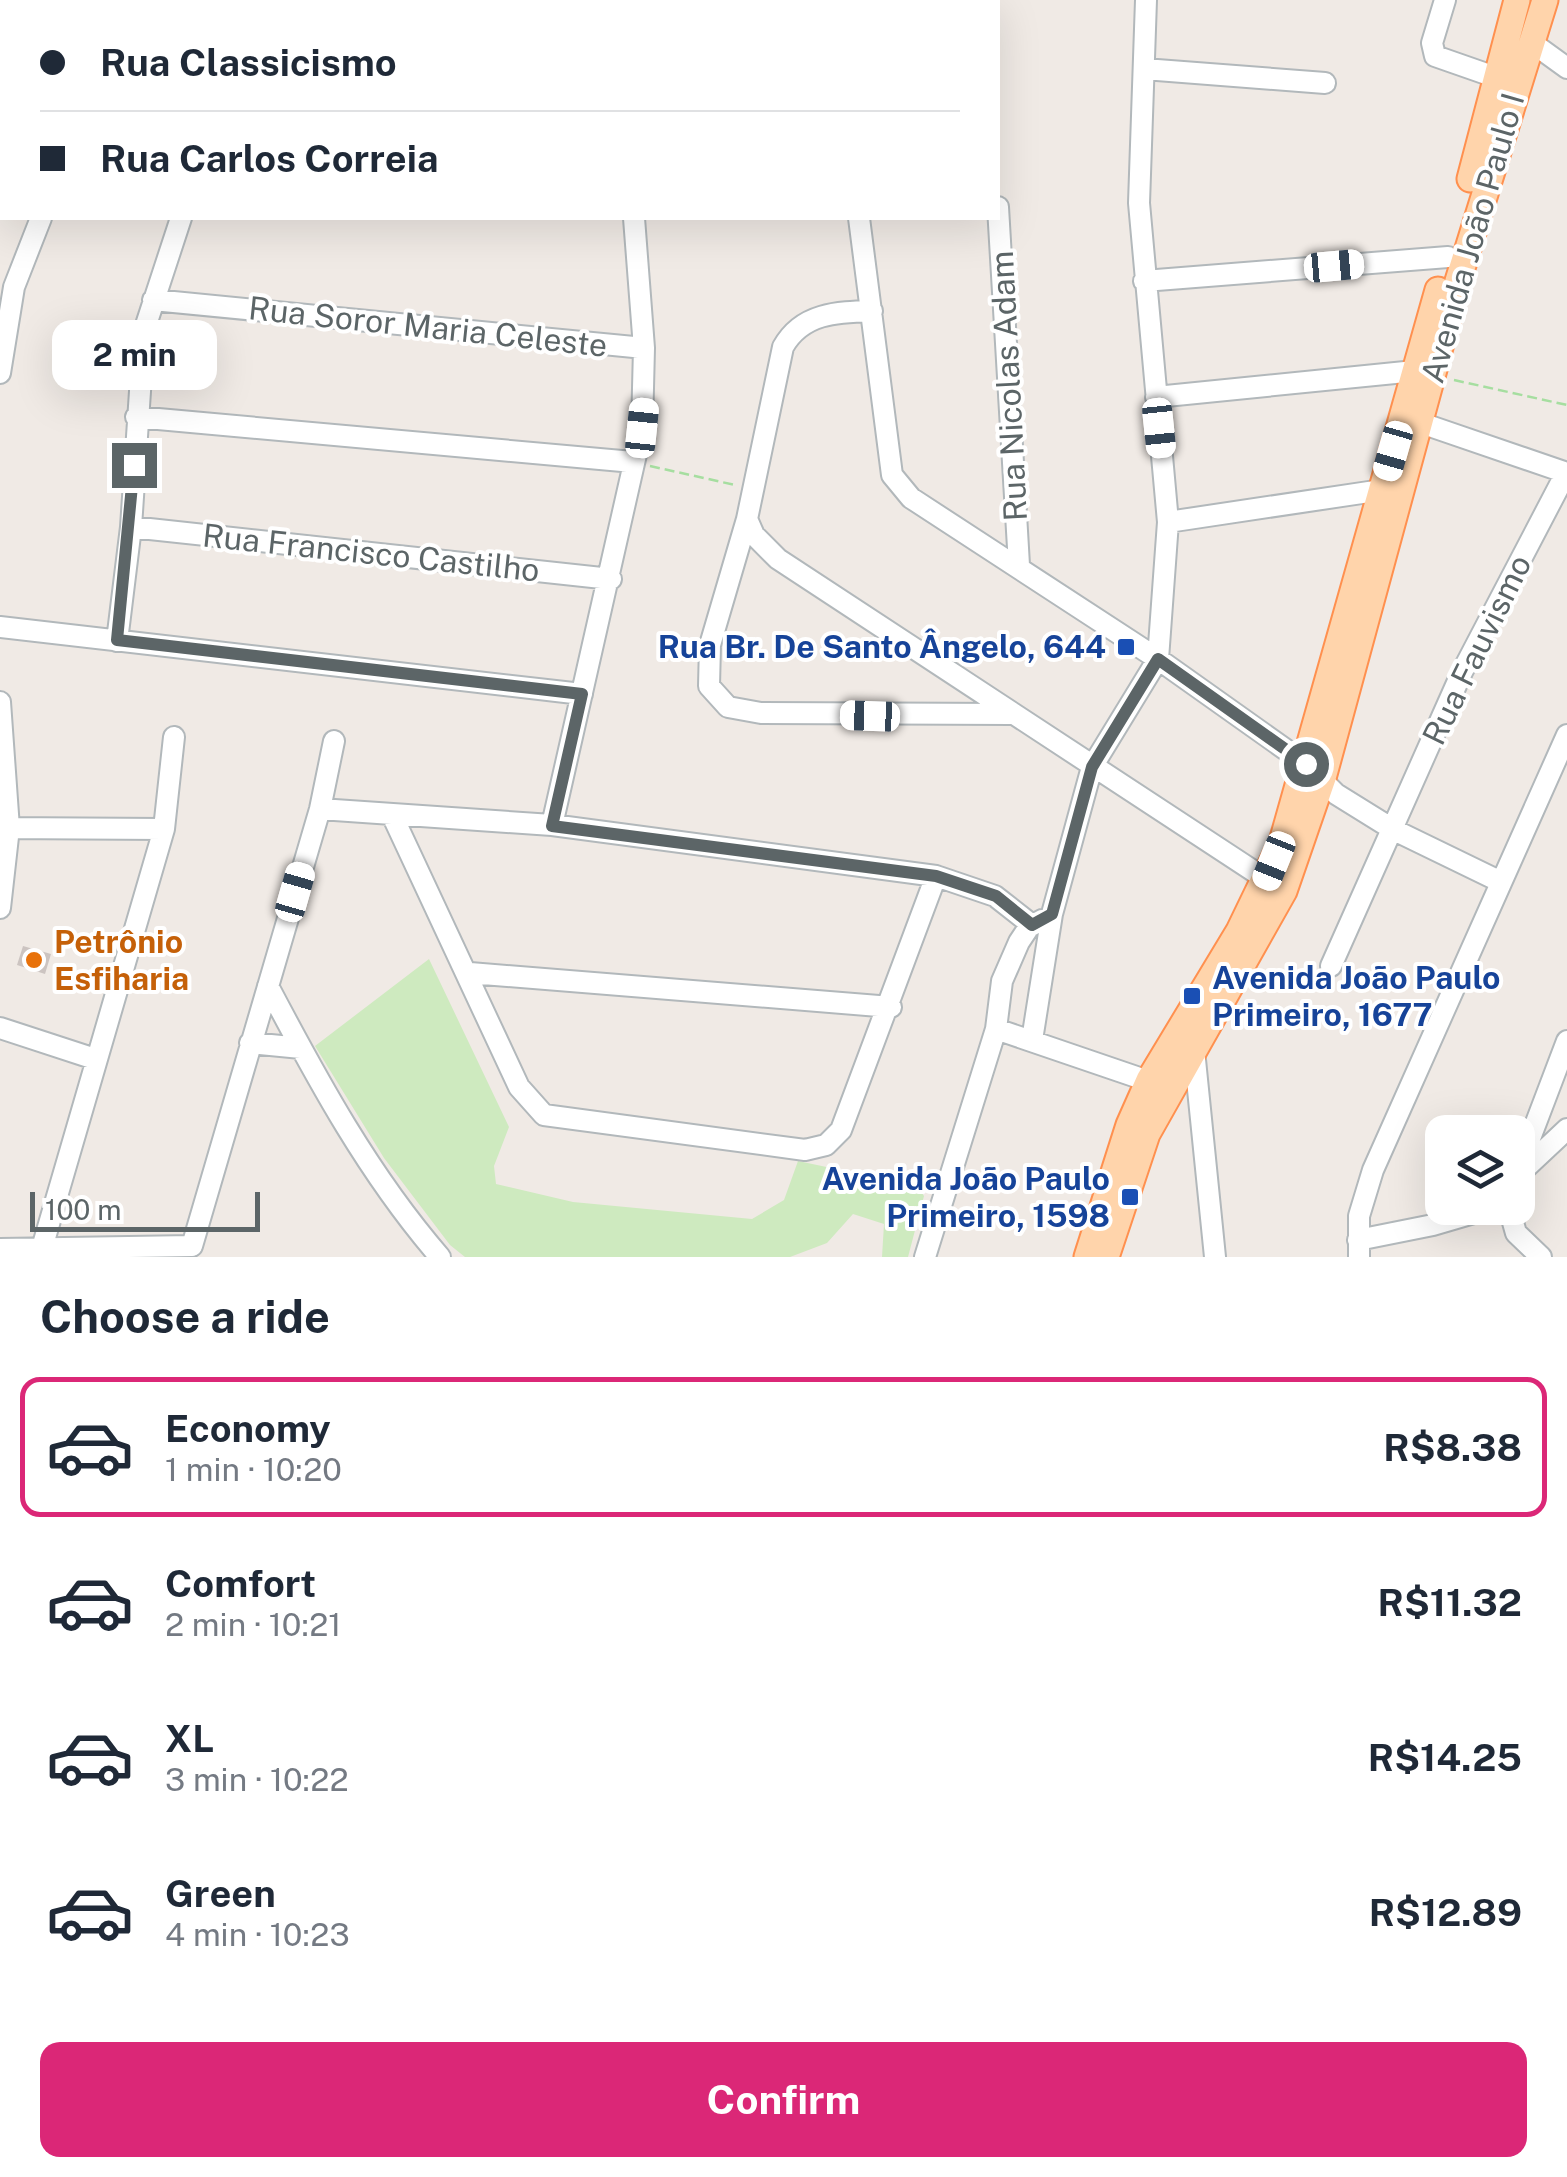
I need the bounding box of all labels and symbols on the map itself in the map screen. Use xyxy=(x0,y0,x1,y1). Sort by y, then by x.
street label: Avenida João Paulo I xyxy=(1413,89,1532,387)
car xyxy=(1303,248,1365,284)
street label: Rua Nicolas Adam xyxy=(983,250,1034,522)
street label: Rua Soror Maria Celeste xyxy=(247,289,609,364)
callout: 2 min xyxy=(52,320,216,390)
car xyxy=(624,397,660,459)
car xyxy=(1141,397,1177,459)
car xyxy=(1370,418,1416,484)
route end xyxy=(112,443,157,488)
street label: Rua Francisco Castilho xyxy=(201,516,541,589)
street label: Rua Fauvismo xyxy=(1415,549,1538,751)
place label: Rua Br. De Santo Ângelo, 644 xyxy=(658,628,1106,665)
marker: Rua Br. De Santo Ângelo, 644 xyxy=(1115,636,1137,658)
car xyxy=(839,700,901,732)
route start xyxy=(1284,742,1329,787)
car xyxy=(1249,828,1299,894)
car xyxy=(272,859,318,925)
place label: Petrônio Esfiharia xyxy=(54,923,189,997)
marker: Petrônio Esfiharia xyxy=(23,949,45,971)
place label: Avenida João Paulo Primeiro, 1677 xyxy=(1212,959,1500,1033)
marker: Avenida João Paulo Primeiro, 1677 xyxy=(1181,985,1203,1007)
place label: Avenida João Paulo Primeiro, 1598 xyxy=(822,1160,1110,1234)
marker: Avenida João Paulo Primeiro, 1598 xyxy=(1119,1186,1141,1208)
scale bar xyxy=(30,1187,260,1232)

